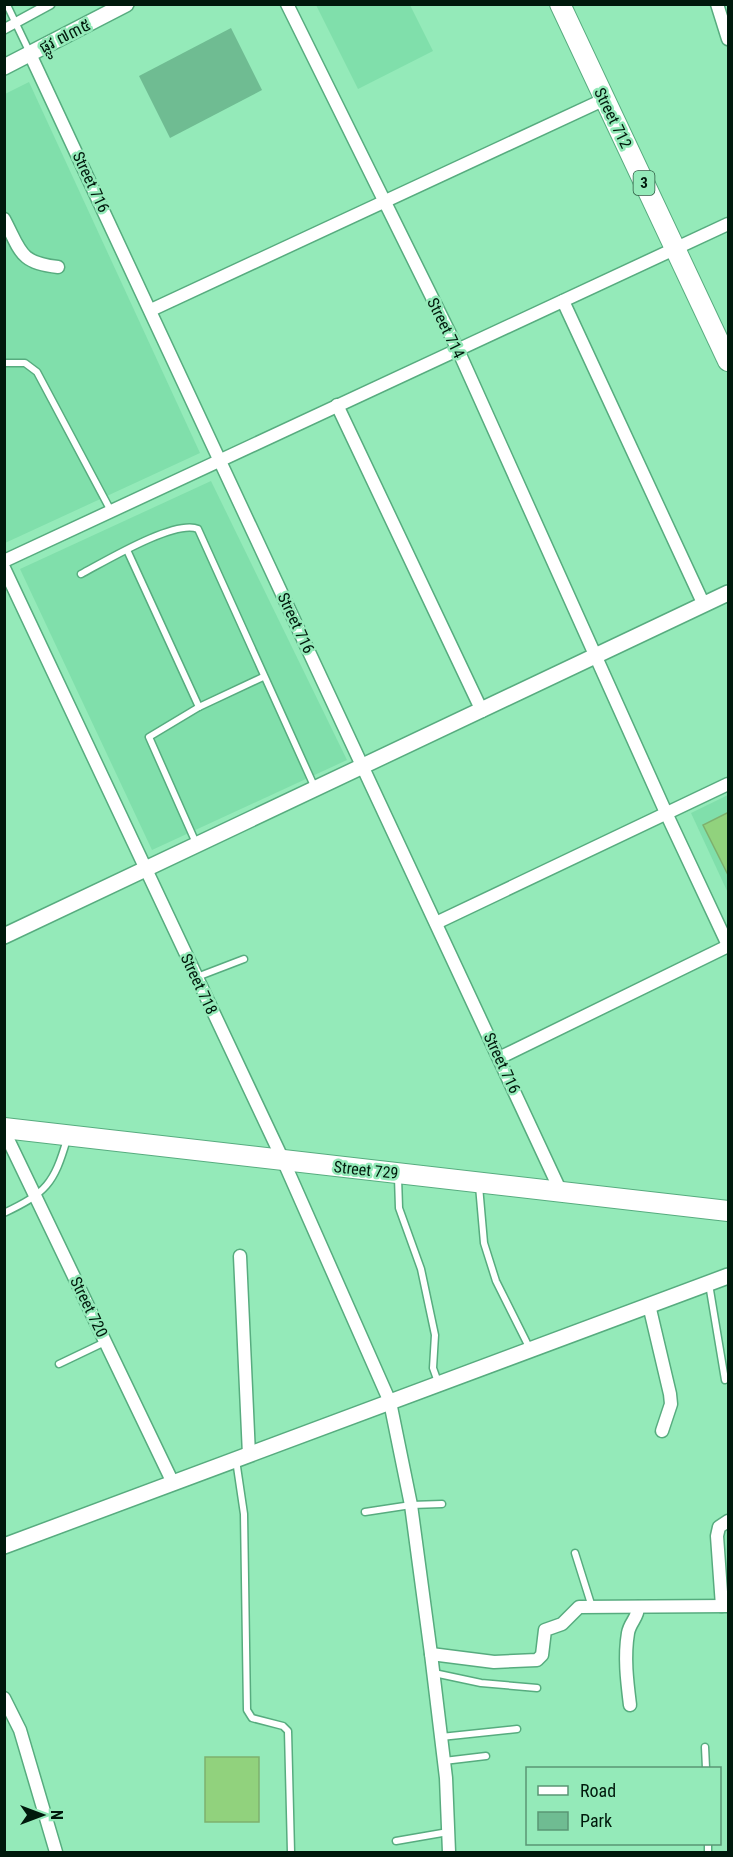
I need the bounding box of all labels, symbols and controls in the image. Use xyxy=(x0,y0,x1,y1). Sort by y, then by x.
street label: ផ្លូវ ៧៣៥ xyxy=(36,15,96,61)
street label: Street 712 xyxy=(590,85,636,151)
street label: Street 716 xyxy=(69,149,113,215)
road number: 3 xyxy=(634,171,654,195)
street label: Street 714 xyxy=(423,295,469,361)
street label: Street 716 xyxy=(274,590,318,656)
street label: Street 718 xyxy=(177,951,221,1017)
street label: Street 716 xyxy=(480,1030,524,1096)
street label: Street 729 xyxy=(333,1157,399,1183)
street label: Street 720 xyxy=(66,1274,112,1340)
legend xyxy=(526,1767,721,1845)
text: Road xyxy=(580,1780,616,1801)
north arrow xyxy=(12,1785,72,1845)
text: N xyxy=(47,1810,66,1820)
text: Park xyxy=(580,1810,612,1831)

